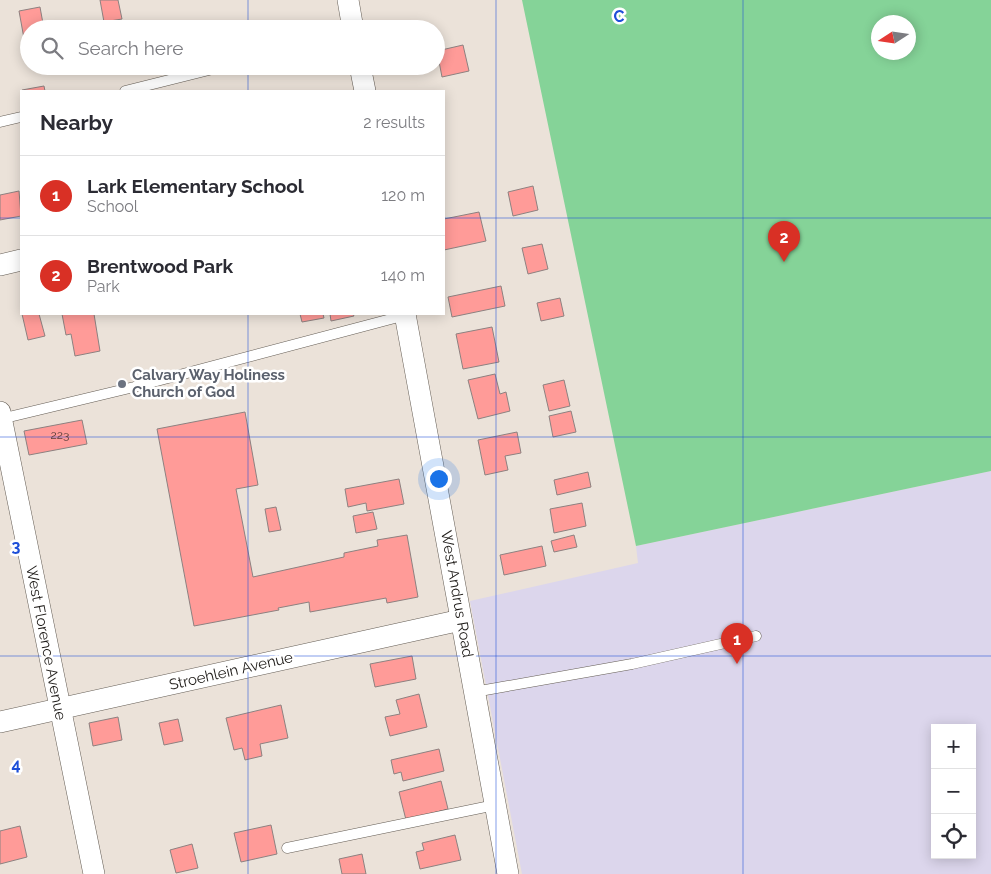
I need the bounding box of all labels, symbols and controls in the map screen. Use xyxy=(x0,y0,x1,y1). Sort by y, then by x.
text: C xyxy=(614,7,625,26)
north arrow xyxy=(871,15,916,60)
search box xyxy=(20,20,445,75)
icon: search xyxy=(38,34,66,62)
text: Search here xyxy=(78,37,184,59)
text: Nearby xyxy=(40,110,113,135)
text: 2 results xyxy=(363,113,425,132)
text: Lark Elementary School xyxy=(87,175,304,197)
text: 1 xyxy=(52,186,60,205)
text: 120 m xyxy=(381,186,425,205)
text: School xyxy=(87,197,138,216)
pin: 2 xyxy=(768,221,800,262)
text: Brentwood Park xyxy=(87,255,233,277)
text: 2 xyxy=(51,266,61,285)
text: 140 m xyxy=(381,266,425,285)
text: Park xyxy=(87,277,120,296)
place label: Calvary Way Holiness Church of God xyxy=(132,366,285,401)
marker: Calvary Way Holiness Church of God xyxy=(116,378,128,390)
house number: 223 xyxy=(51,428,69,442)
your location xyxy=(426,466,452,492)
street label: West Andrus Road xyxy=(437,529,477,659)
text: 3 xyxy=(12,537,21,556)
street label: West Florence Avenue xyxy=(22,564,70,722)
pin: 1 xyxy=(721,623,753,664)
street label: Stroehlein Avenue xyxy=(167,648,295,694)
map controls xyxy=(931,724,976,859)
button: + xyxy=(931,724,976,769)
text: 4 xyxy=(11,755,21,774)
button: − xyxy=(931,769,976,814)
button: locate xyxy=(931,814,976,859)

